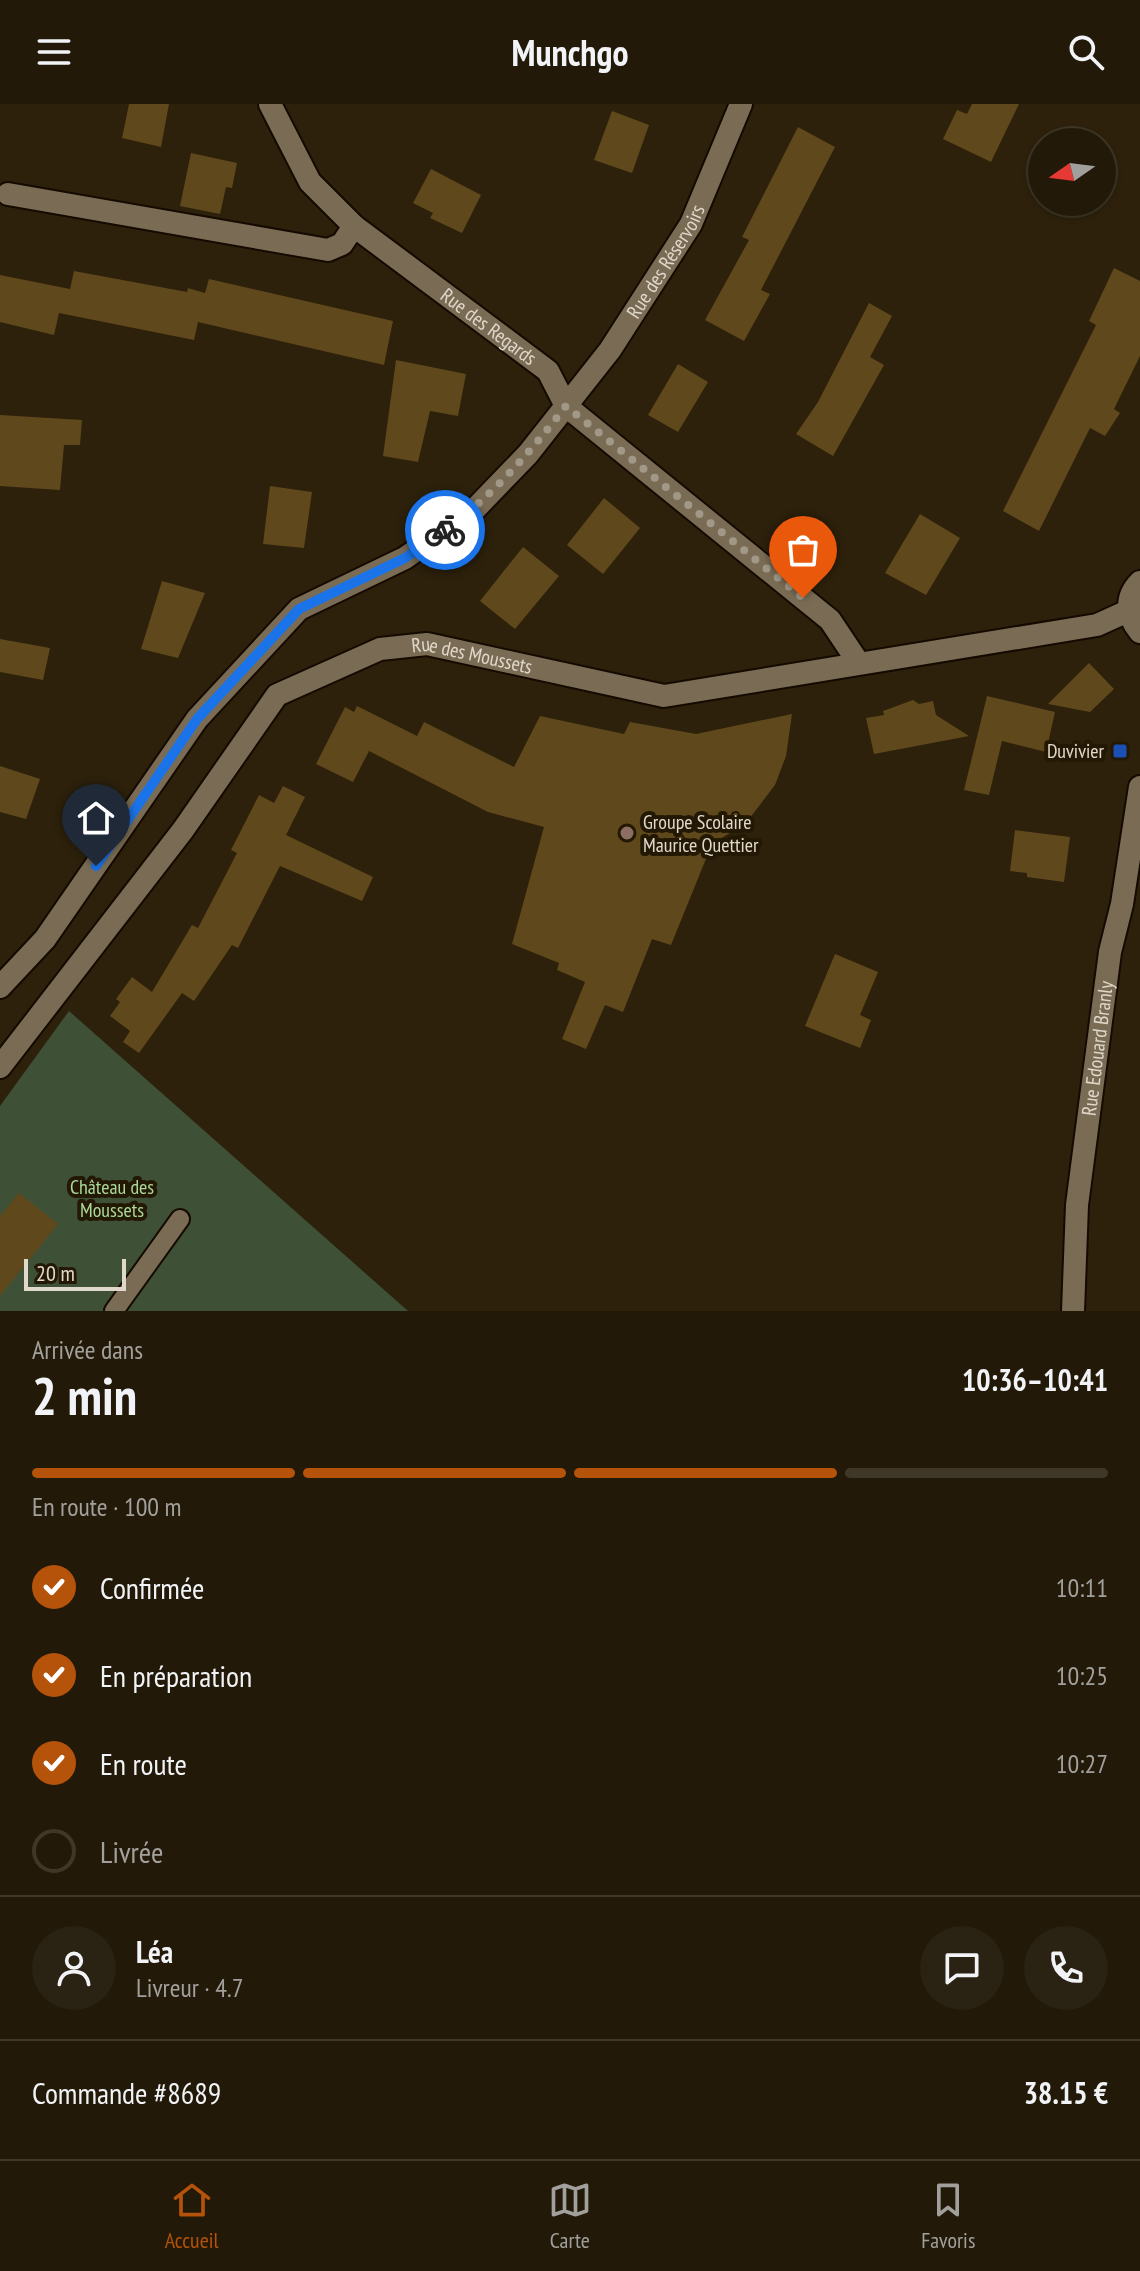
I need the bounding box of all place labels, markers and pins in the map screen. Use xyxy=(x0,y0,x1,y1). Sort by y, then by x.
pin xyxy=(769,516,837,598)
place label: Duvivier xyxy=(1047,738,1105,764)
marker: Duvivier xyxy=(1111,742,1129,760)
pin xyxy=(62,784,130,866)
place label: Groupe Scolaire Maurice Quettier xyxy=(643,809,759,858)
marker: Groupe Scolaire Maurice Quettier xyxy=(618,824,636,842)

